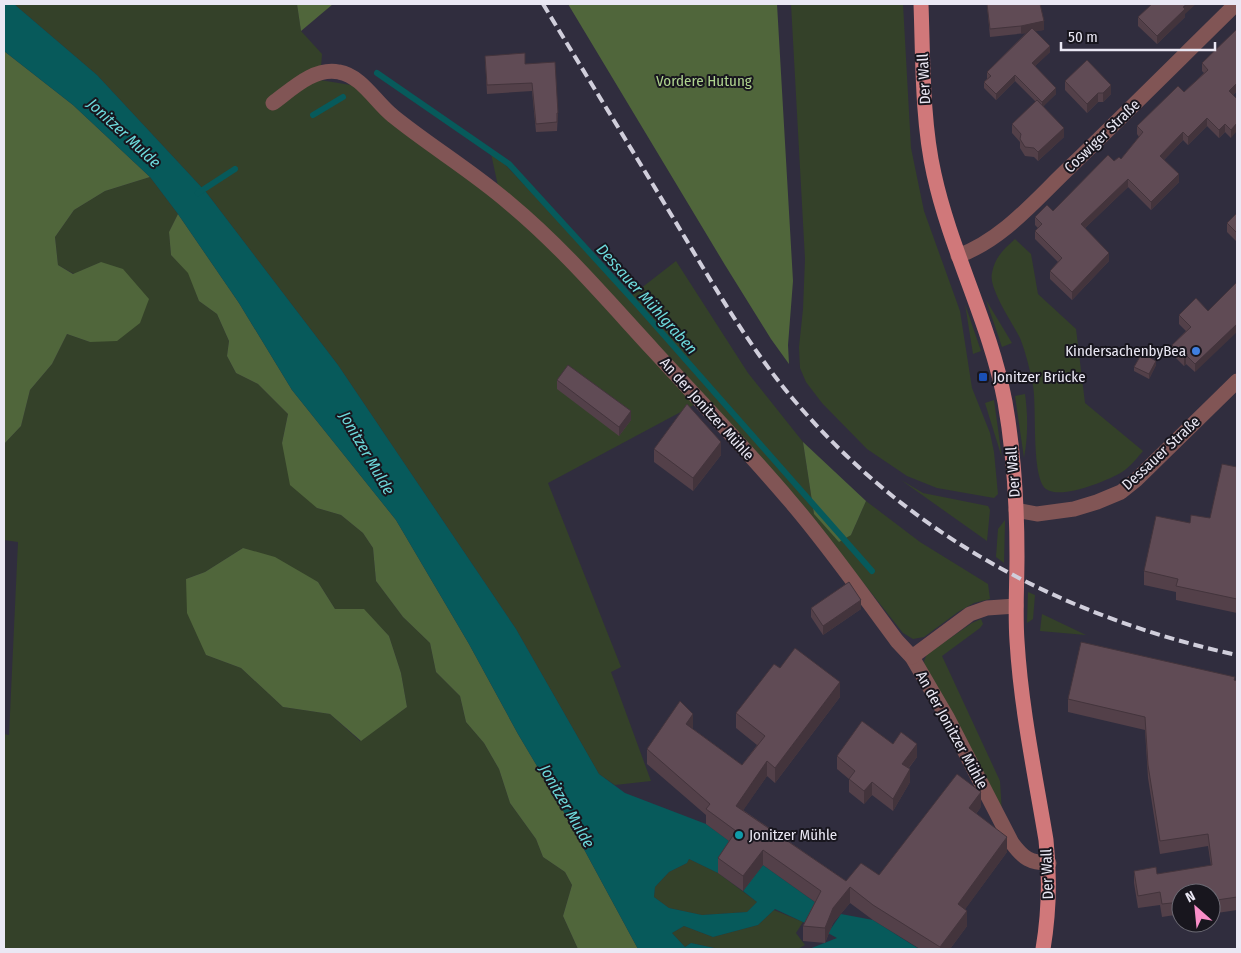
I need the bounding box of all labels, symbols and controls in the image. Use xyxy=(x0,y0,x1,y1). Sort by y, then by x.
scale bar xyxy=(1061,20,1215,52)
text: 50 m xyxy=(1068,28,1098,46)
street label: Der Wall xyxy=(914,53,934,105)
park label: Vordere Hutung xyxy=(656,72,752,90)
water label: Jonitzer Mulde xyxy=(83,94,165,172)
street label: Coswiger Straße xyxy=(1061,95,1143,177)
water label: Dessauer Mühlgraben xyxy=(592,240,702,358)
place label: KindersachenbyBea xyxy=(1065,342,1186,360)
marker: KindersachenbyBea xyxy=(1190,345,1202,357)
street label: An der Jonitzer Mühle xyxy=(656,354,758,464)
place label: Jonitzer Brücke xyxy=(993,368,1086,386)
marker: Jonitzer Brücke xyxy=(977,371,989,383)
water label: Jonitzer Mulde xyxy=(335,407,399,498)
street label: Dessauer Straße xyxy=(1118,412,1204,494)
street label: Der Wall xyxy=(1002,446,1024,498)
street label: An der Jonitzer Mühle xyxy=(912,668,992,792)
water label: Jonitzer Mulde xyxy=(535,760,599,851)
place label: Jonitzer Mühle xyxy=(749,826,837,844)
marker: Jonitzer Mühle xyxy=(733,829,745,841)
street label: Der Wall xyxy=(1037,848,1057,900)
north arrow xyxy=(1171,883,1221,933)
text: N xyxy=(1183,887,1198,906)

